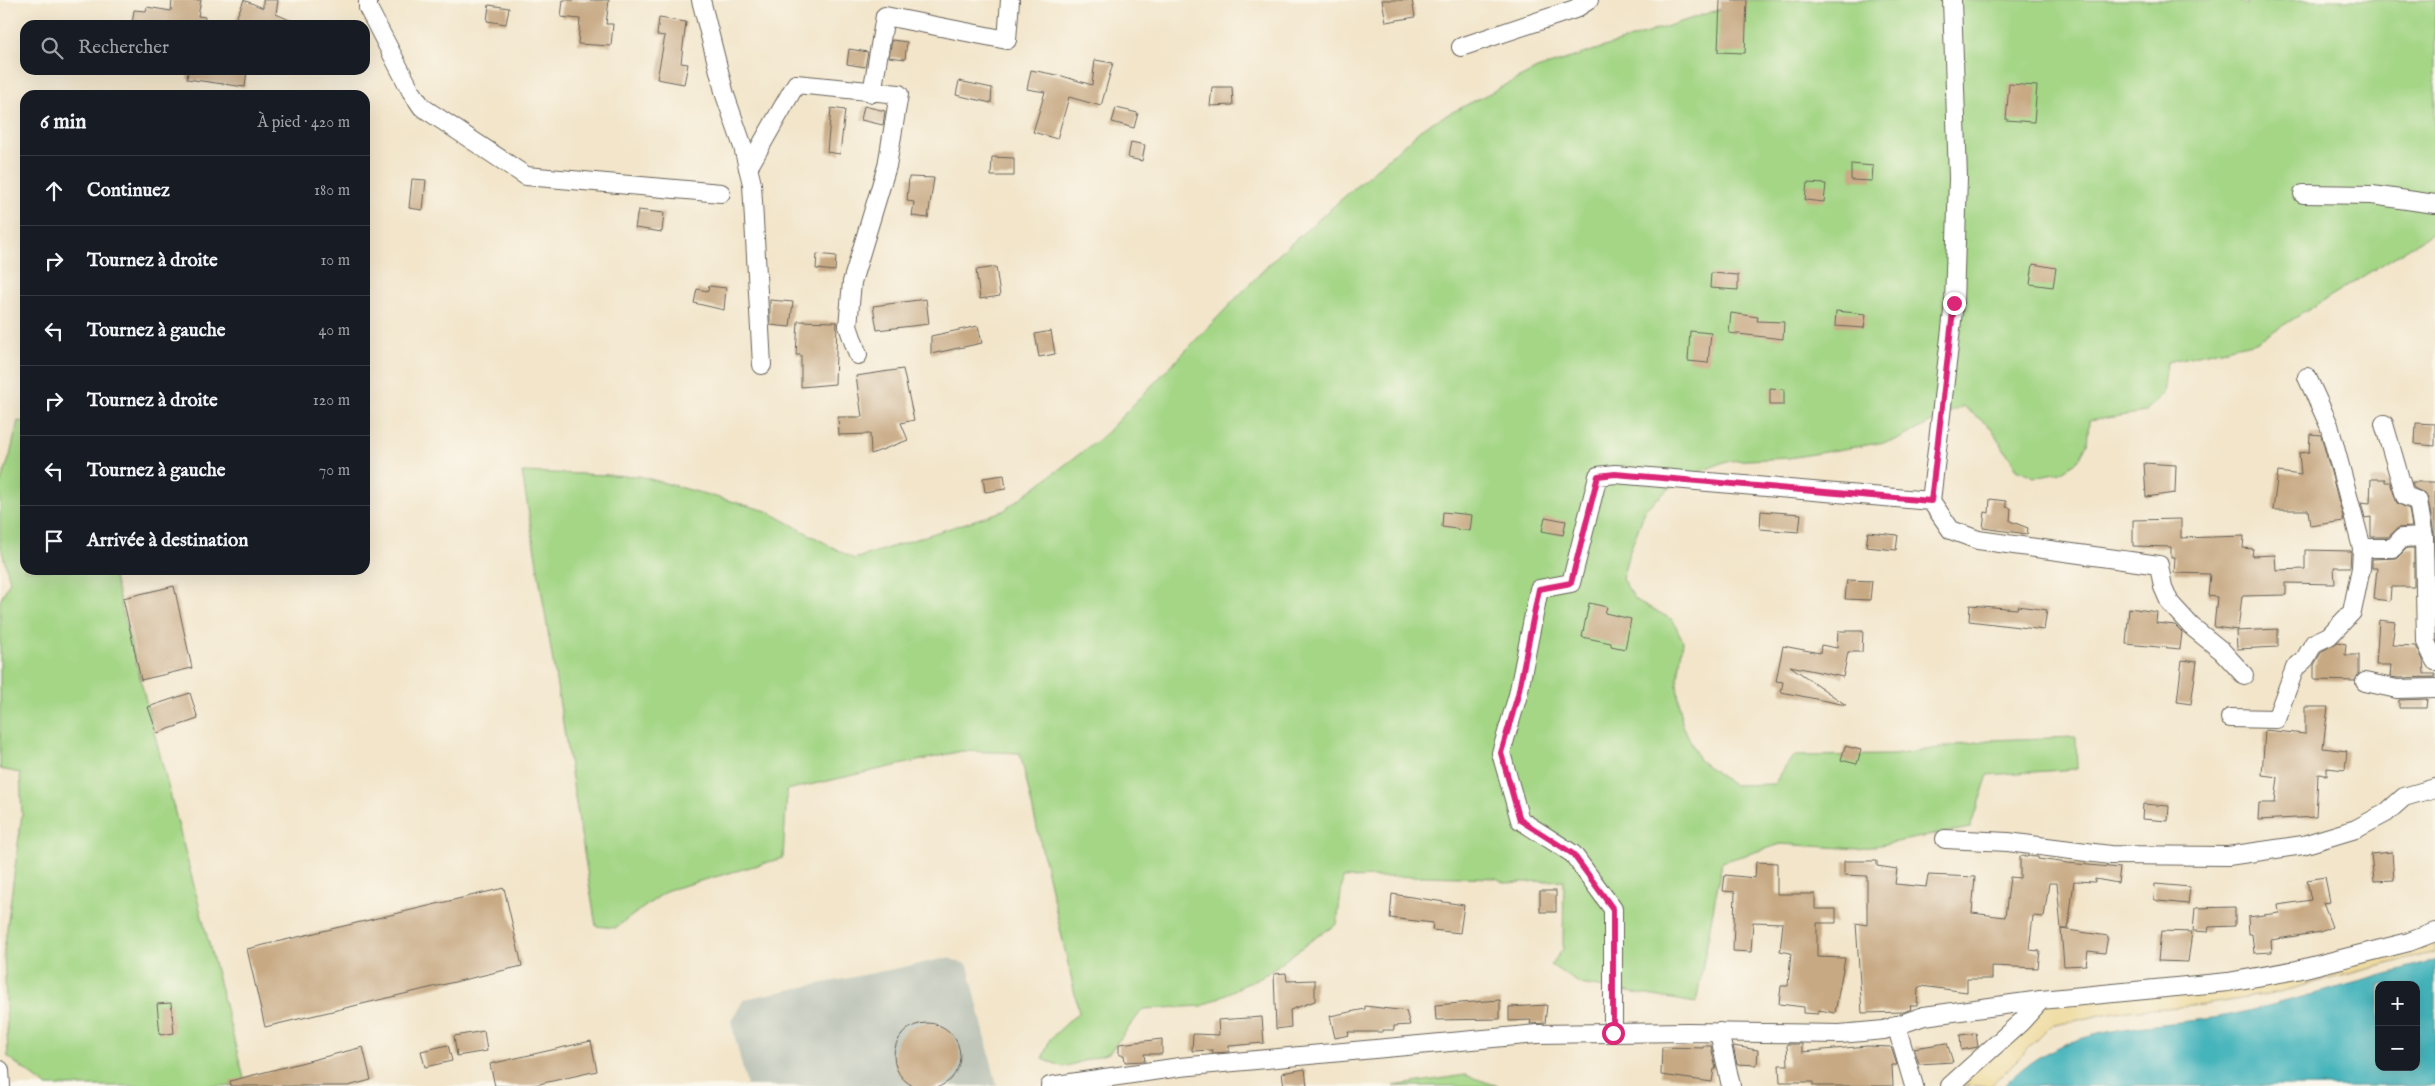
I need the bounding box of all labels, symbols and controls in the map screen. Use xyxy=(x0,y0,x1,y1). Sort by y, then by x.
search box xyxy=(20,20,370,75)
icon: search xyxy=(38,34,66,62)
text: Rechercher xyxy=(78,36,169,60)
text: 6 min xyxy=(40,109,86,136)
text: À pied · 420 m xyxy=(257,113,350,133)
icon: ahead xyxy=(40,177,68,205)
text: Continuez xyxy=(87,179,170,203)
text: 180 m xyxy=(314,181,350,201)
icon: right xyxy=(40,247,68,275)
text: Tournez à droite xyxy=(87,249,218,273)
text: 10 m xyxy=(320,251,350,271)
route end xyxy=(1943,292,1966,315)
icon: left xyxy=(40,317,68,345)
text: Tournez à gauche xyxy=(87,319,226,343)
text: 40 m xyxy=(318,321,350,341)
icon: right xyxy=(40,387,68,415)
text: Tournez à droite xyxy=(87,389,218,413)
text: 120 m xyxy=(313,391,350,411)
icon: left xyxy=(40,457,68,485)
text: Tournez à gauche xyxy=(87,459,226,483)
text: 70 m xyxy=(319,461,350,481)
icon: arrive xyxy=(40,527,68,555)
text: Arrivée à destination xyxy=(87,529,248,553)
map controls xyxy=(2375,981,2420,1071)
button: + xyxy=(2375,981,2420,1026)
route start xyxy=(1602,1022,1625,1045)
button: − xyxy=(2375,1026,2420,1071)

